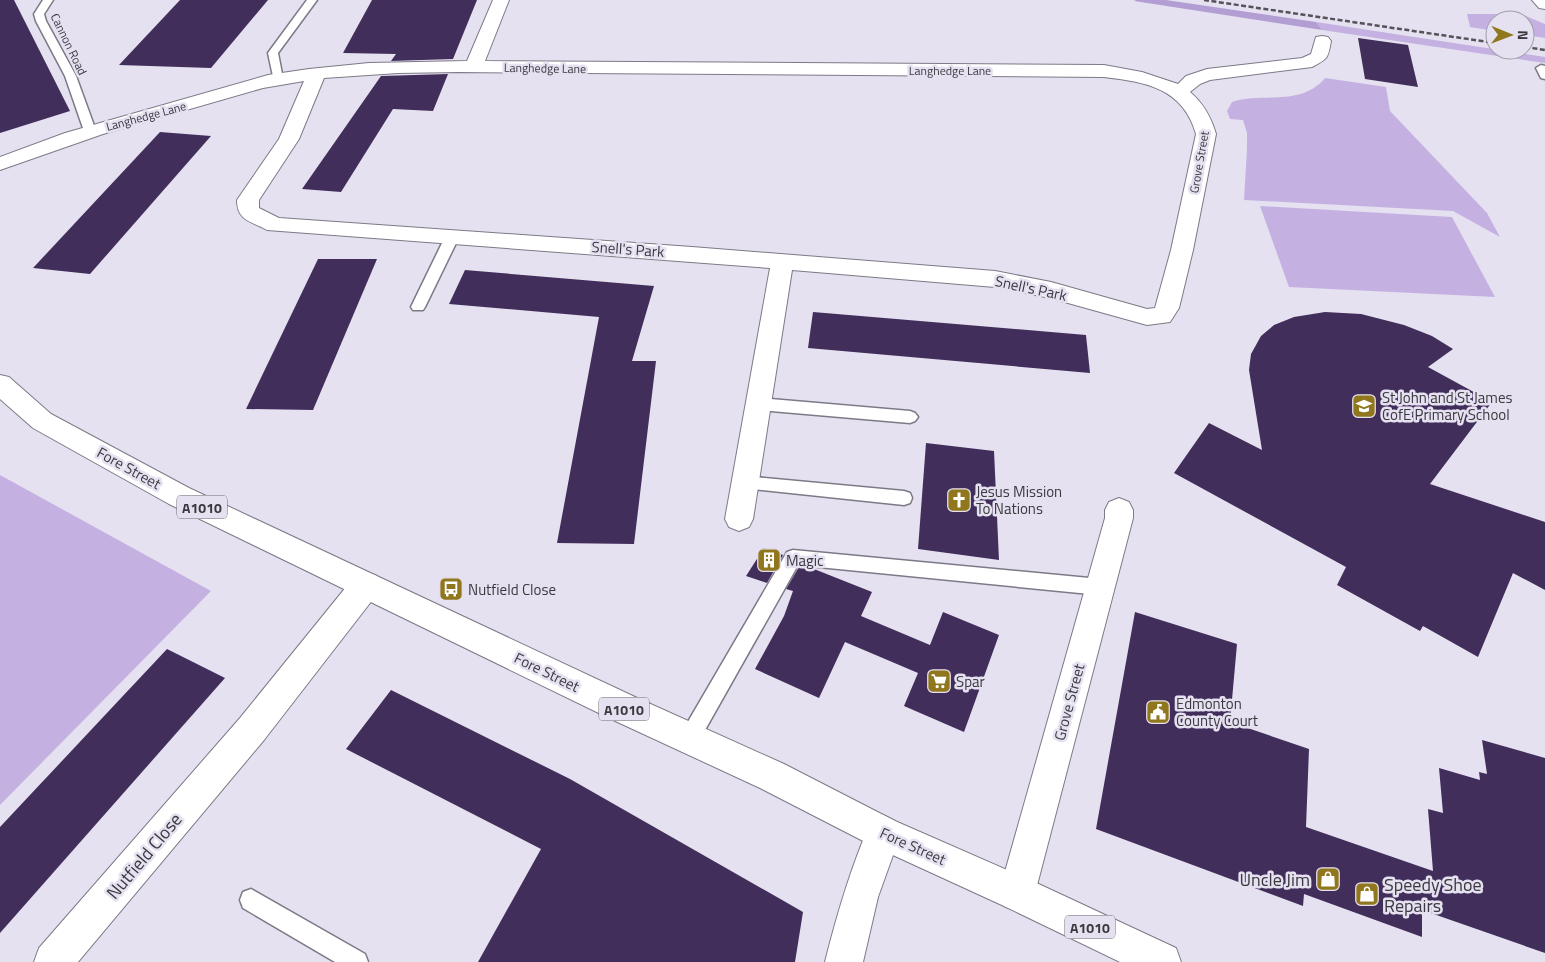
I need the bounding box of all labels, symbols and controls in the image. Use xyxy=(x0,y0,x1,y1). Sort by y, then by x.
street label: Cannon Road xyxy=(46,10,92,78)
north arrow xyxy=(1485,10,1535,60)
text: N xyxy=(1513,30,1534,40)
street label: Langhedge Lane xyxy=(504,58,586,78)
street label: Langhedge Lane xyxy=(909,61,991,80)
street label: Langhedge Lane xyxy=(104,96,188,136)
street label: Grove Street xyxy=(1184,129,1214,195)
street label: Snell's Park xyxy=(591,235,665,263)
street label: Snell's Park xyxy=(993,269,1069,307)
place label: St John and St James CofE Primary School xyxy=(1382,386,1512,426)
school or university icon: St John and St James CofE Primary School xyxy=(1351,393,1377,419)
street label: Fore Street xyxy=(93,441,166,495)
place label: Jesus Mission To Nations xyxy=(976,480,1062,520)
church icon: Jesus Mission To Nations xyxy=(946,487,972,513)
road number: A1010 xyxy=(177,496,227,518)
building icon: Magic xyxy=(756,547,782,573)
place label: Magic xyxy=(786,549,824,572)
bus stop icon: Nutfield Close xyxy=(438,576,464,602)
place label: Nutfield Close xyxy=(468,578,556,601)
street label: Fore Street xyxy=(510,646,584,698)
street label: Grove Street xyxy=(1048,660,1090,743)
supermarket icon: Spar xyxy=(926,668,952,694)
place label: Spar xyxy=(956,670,985,693)
place label: Edmonton County Court xyxy=(1176,692,1259,732)
road number: A1010 xyxy=(599,698,649,721)
public building icon: Edmonton County Court xyxy=(1145,699,1171,725)
street label: Nutfield Close xyxy=(100,807,188,905)
street label: Fore Street xyxy=(876,821,950,871)
place label: Uncle Jim xyxy=(1239,866,1310,893)
shop icon: Uncle Jim xyxy=(1315,866,1341,892)
place label: Speedy Shoe Repairs xyxy=(1384,871,1482,919)
shop icon: Speedy Shoe Repairs xyxy=(1354,881,1380,907)
road number: A1010 xyxy=(1065,916,1115,939)

